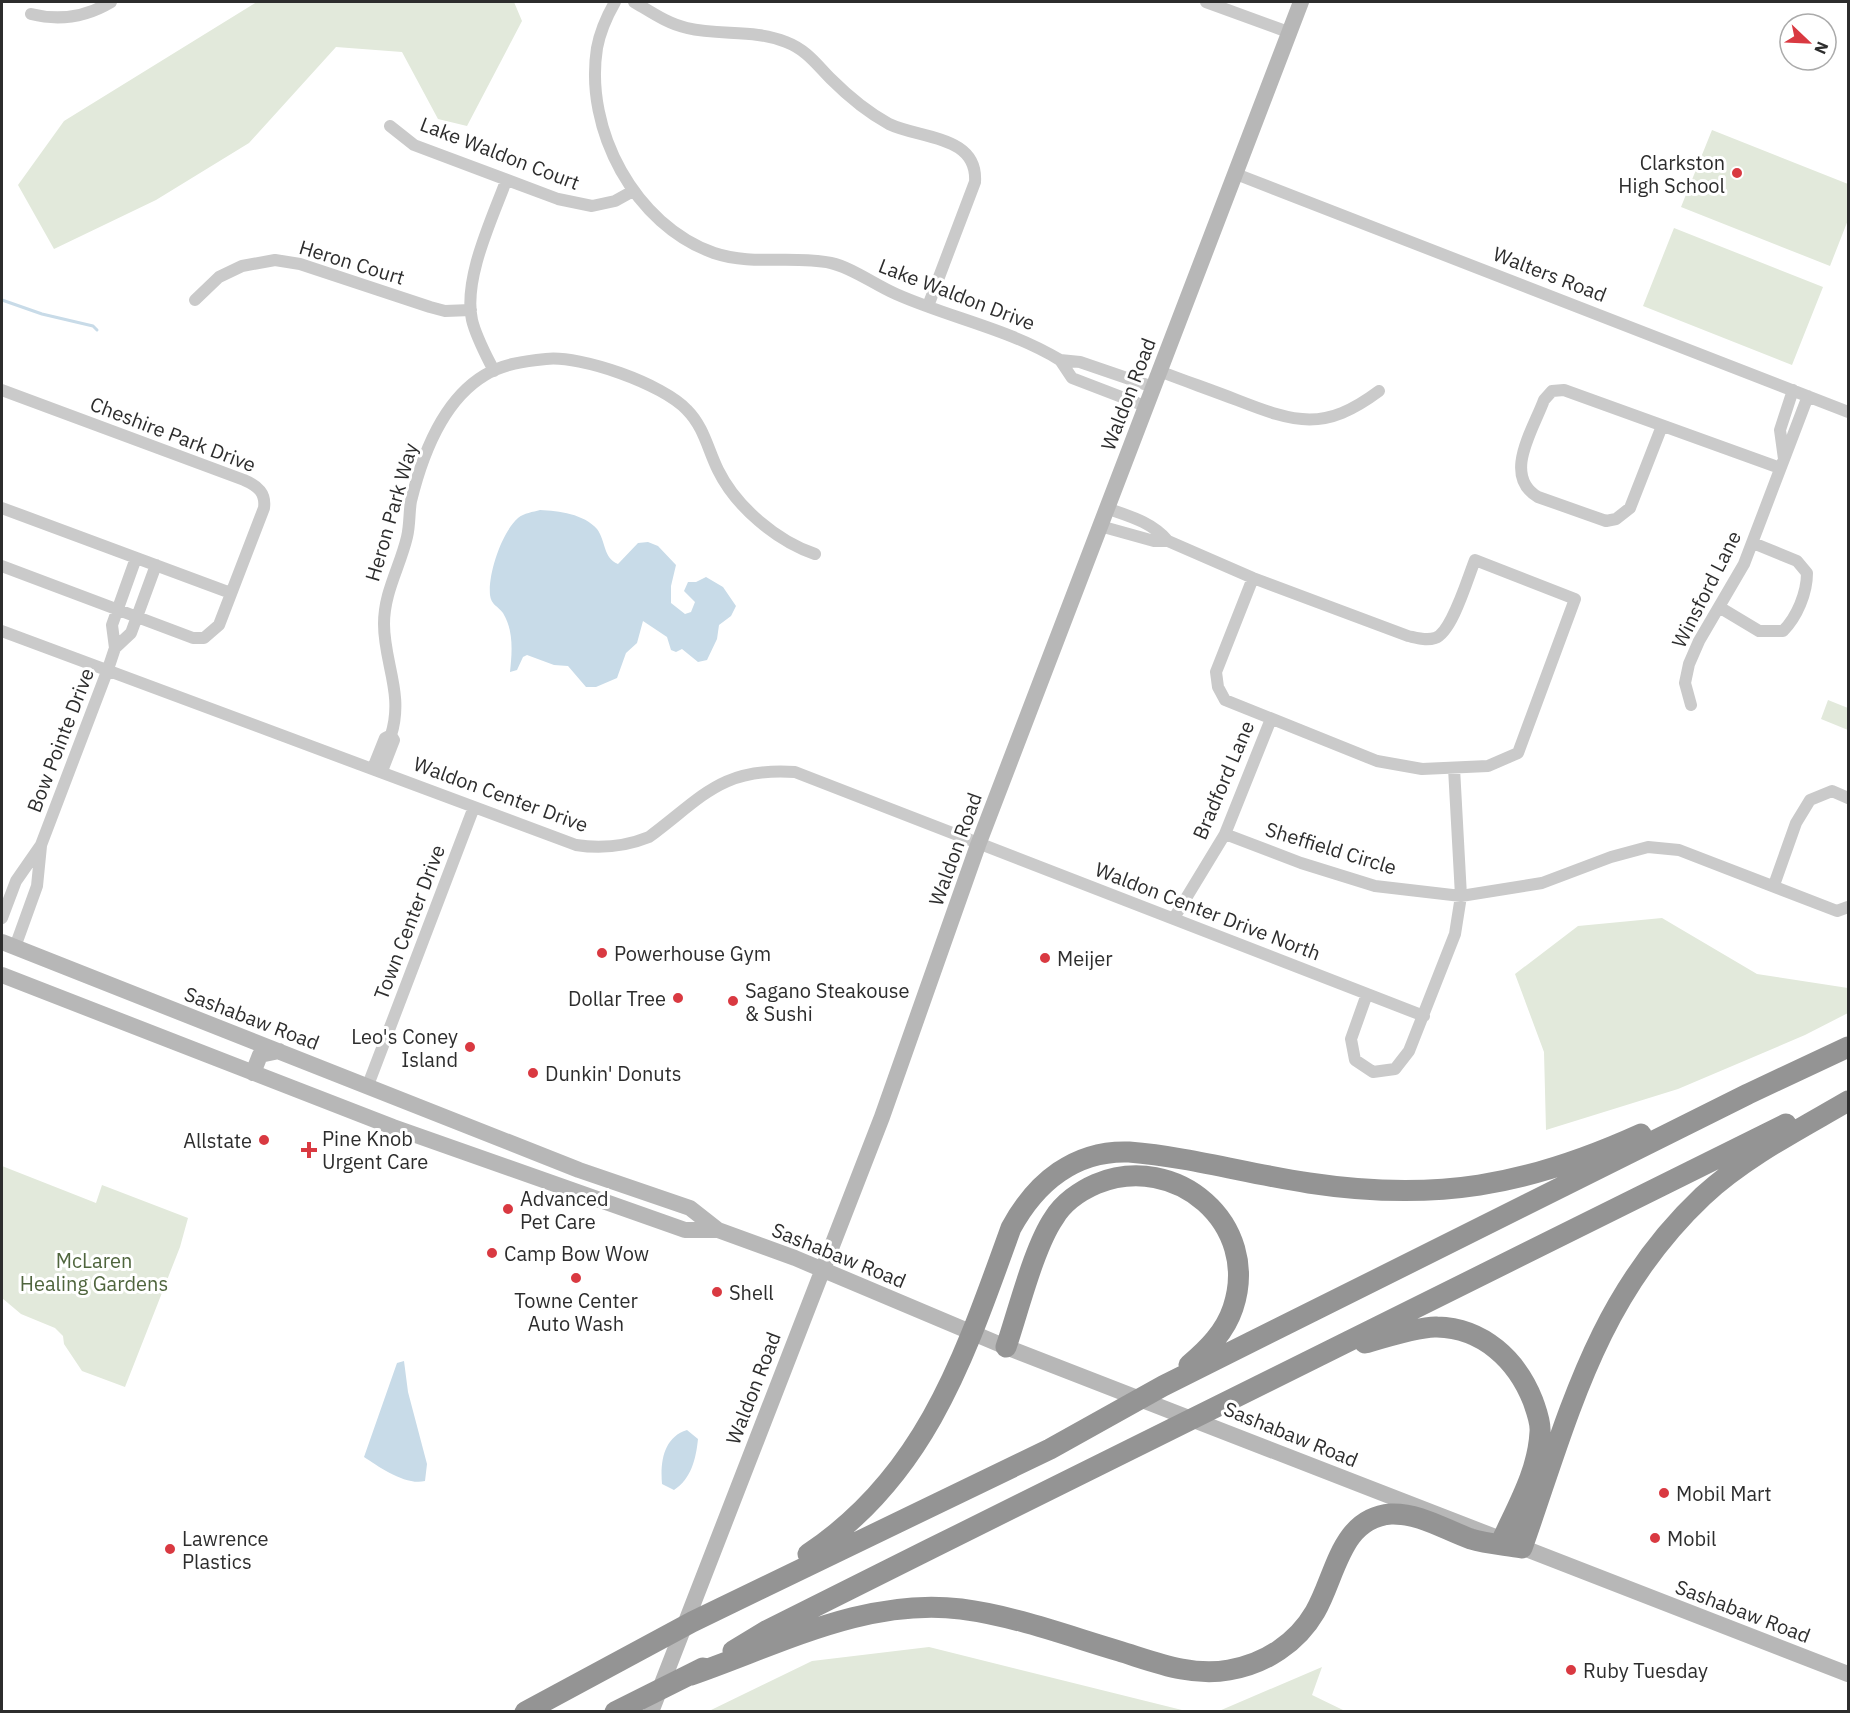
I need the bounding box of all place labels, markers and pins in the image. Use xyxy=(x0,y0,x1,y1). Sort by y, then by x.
place label: Clarkston High School xyxy=(1618,149,1725,199)
marker: Clarkston High School xyxy=(1730,166,1744,180)
place label: Powerhouse Gym xyxy=(614,940,771,967)
place label: Meijer xyxy=(1057,945,1113,972)
marker: Powerhouse Gym xyxy=(595,946,609,960)
marker: Meijer xyxy=(1038,951,1052,965)
place label: Sagano Steakouse & Sushi xyxy=(745,977,909,1027)
place label: Dollar Tree xyxy=(568,985,666,1012)
marker: Dollar Tree xyxy=(671,991,685,1005)
marker: Sagano Steakouse & Sushi xyxy=(726,994,740,1008)
place label: Leo's Coney Island xyxy=(351,1023,458,1073)
marker: Leo's Coney Island xyxy=(463,1040,477,1054)
place label: Dunkin' Donuts xyxy=(545,1060,681,1087)
marker: Dunkin' Donuts xyxy=(526,1066,540,1080)
place label: Pine Knob Urgent Care xyxy=(322,1125,428,1175)
place label: Allstate xyxy=(183,1127,252,1154)
marker: Allstate xyxy=(257,1133,271,1147)
marker: Pine Knob Urgent Care xyxy=(300,1141,318,1159)
place label: Advanced Pet Care xyxy=(520,1185,609,1235)
marker: Advanced Pet Care xyxy=(501,1202,515,1216)
place label: Camp Bow Wow xyxy=(504,1240,649,1267)
marker: Camp Bow Wow xyxy=(485,1246,499,1260)
marker: Towne Center Auto Wash xyxy=(569,1271,583,1285)
place label: Shell xyxy=(729,1279,774,1306)
marker: Shell xyxy=(710,1285,724,1299)
place label: Towne Center Auto Wash xyxy=(514,1287,638,1337)
place label: Mobil Mart xyxy=(1676,1480,1772,1507)
marker: Mobil Mart xyxy=(1657,1486,1671,1500)
place label: Lawrence Plastics xyxy=(182,1525,268,1575)
place label: Mobil xyxy=(1667,1525,1716,1552)
marker: Mobil xyxy=(1648,1531,1662,1545)
marker: Lawrence Plastics xyxy=(163,1542,177,1556)
place label: Ruby Tuesday xyxy=(1583,1657,1708,1684)
marker: Ruby Tuesday xyxy=(1564,1663,1578,1677)

